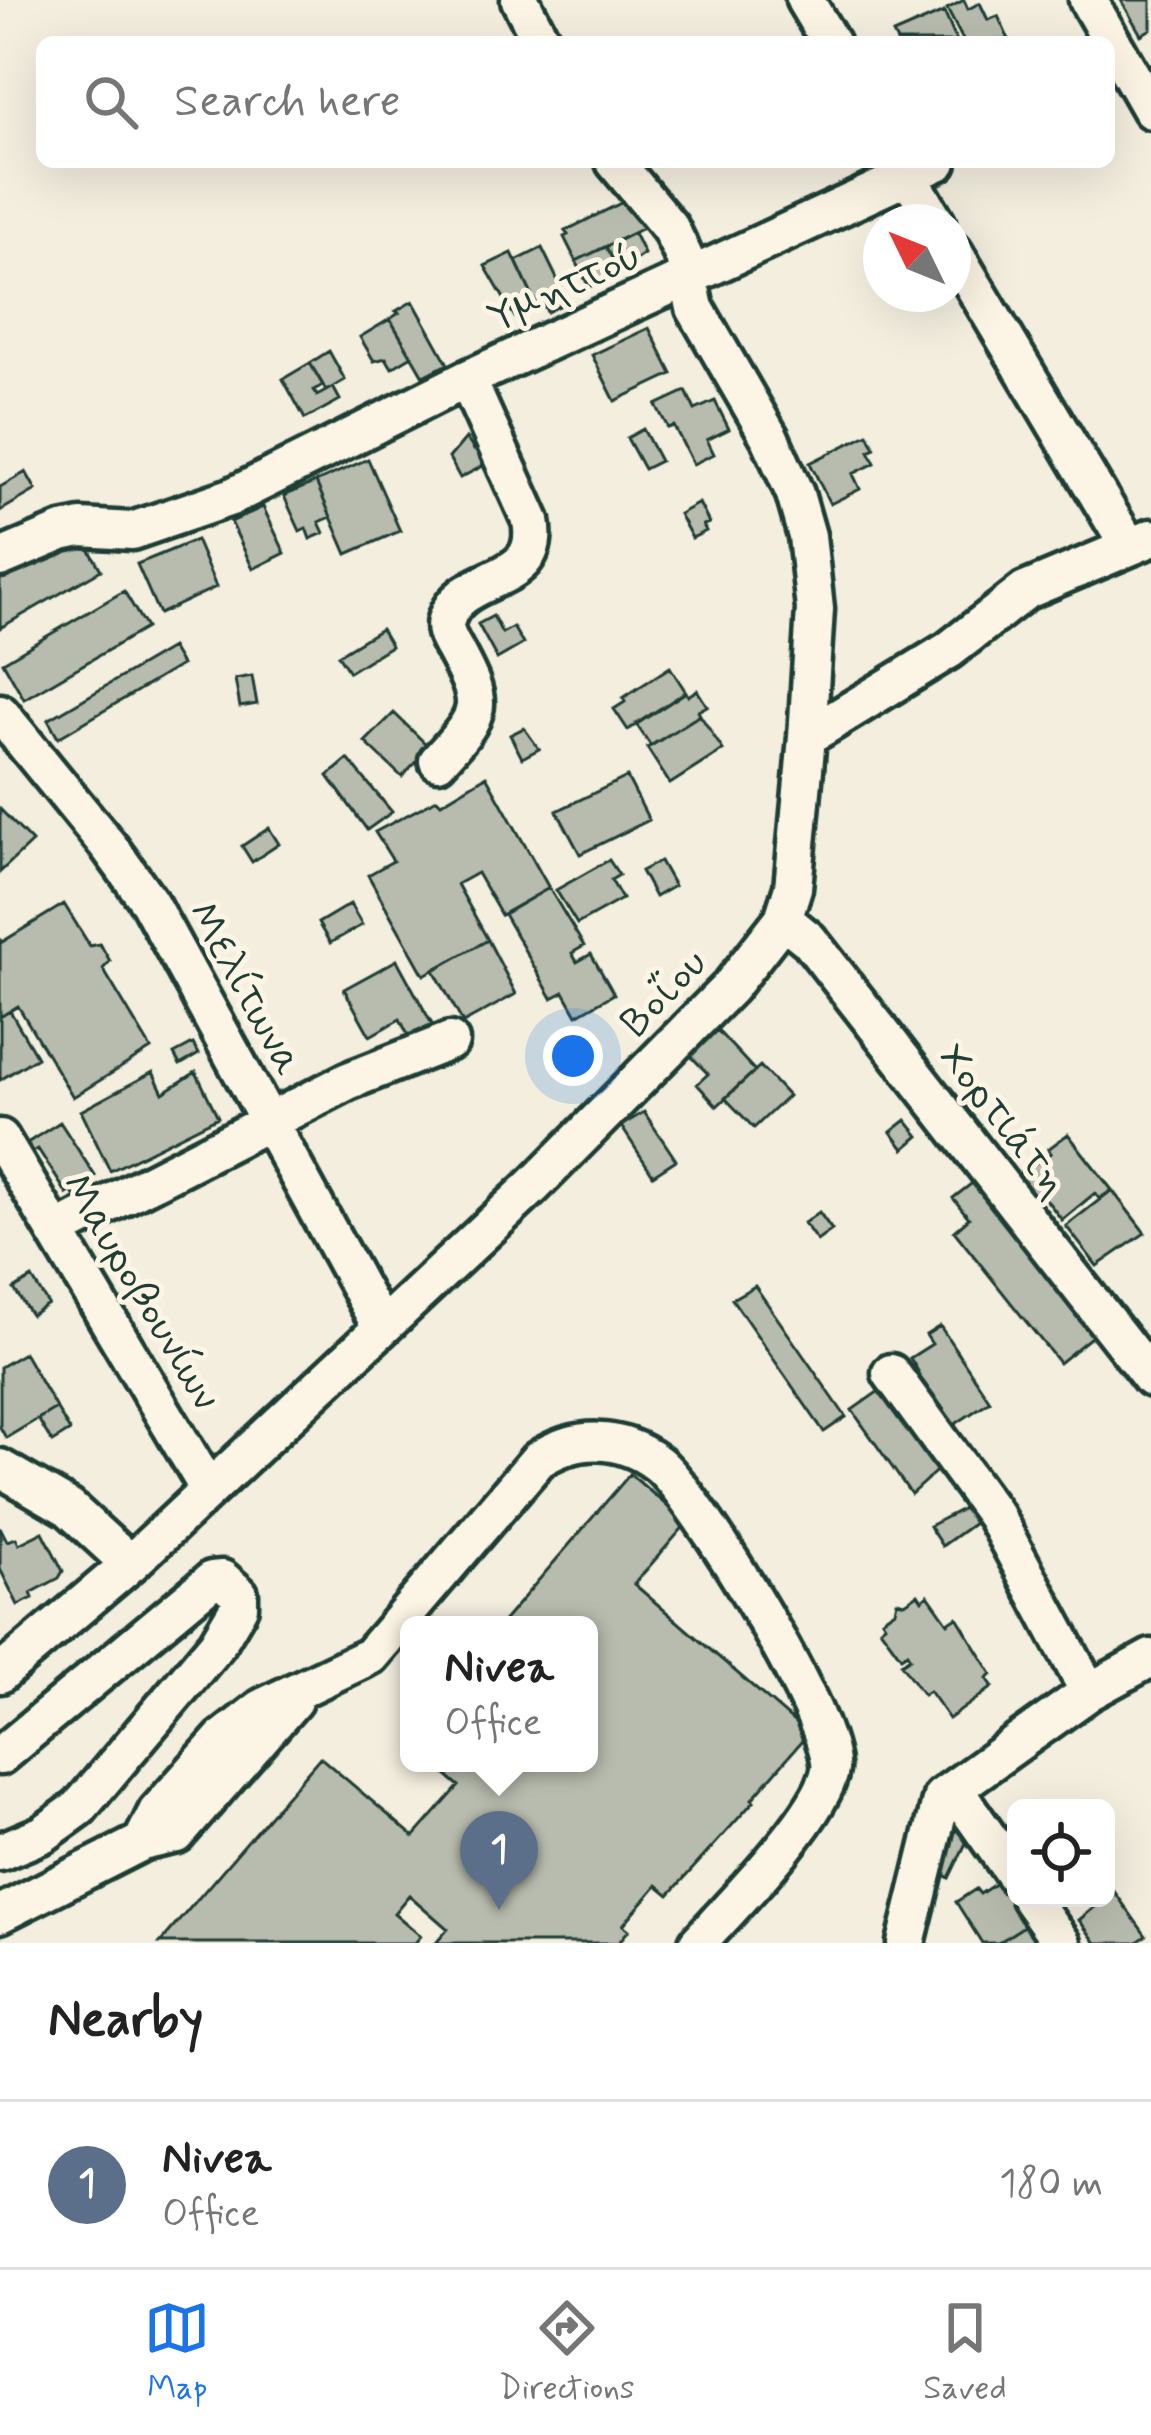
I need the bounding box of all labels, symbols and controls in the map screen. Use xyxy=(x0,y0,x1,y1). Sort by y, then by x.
search box xyxy=(36,36,1115,168)
icon: search xyxy=(78,69,144,135)
text: Search here xyxy=(174,73,401,132)
north arrow xyxy=(863,204,971,312)
street label: Υμηττού xyxy=(480,229,651,347)
street label: Μελίτωνα xyxy=(173,891,314,1086)
street label: Βοΐου xyxy=(609,937,720,1049)
your location xyxy=(543,1026,603,1086)
street label: Χορτιάτη xyxy=(925,1033,1080,1210)
street label: Μαυροβουνίων xyxy=(47,1163,233,1421)
popup xyxy=(400,1616,598,1772)
text: Nivea xyxy=(444,1639,554,1698)
text: Office xyxy=(444,1698,542,1749)
map controls xyxy=(1007,1799,1115,1907)
button: locate xyxy=(1007,1799,1115,1907)
pin: 1 xyxy=(460,1811,538,1910)
text: Nearby xyxy=(48,1988,203,2054)
text: Nivea xyxy=(162,2130,271,2189)
text: 1 xyxy=(78,2159,96,2210)
text: 180 m xyxy=(999,2159,1103,2210)
text: Office xyxy=(162,2189,259,2240)
tab: Map xyxy=(144,2295,210,2411)
tab: Directions xyxy=(499,2295,635,2411)
tab: Saved xyxy=(923,2295,1007,2411)

